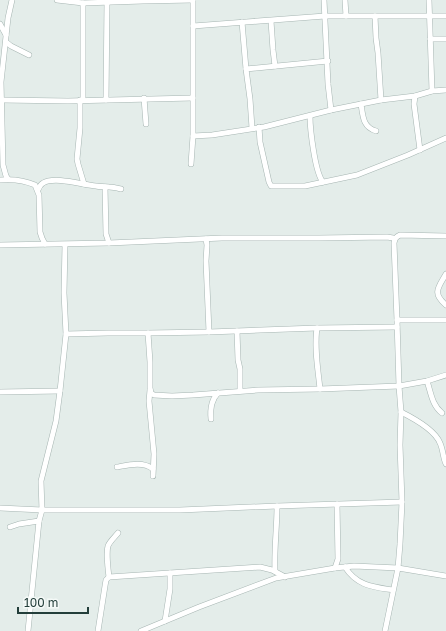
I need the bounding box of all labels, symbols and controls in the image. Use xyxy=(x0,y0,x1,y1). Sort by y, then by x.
scale bar xyxy=(18,589,88,615)
text: 100 m xyxy=(24,595,58,610)

